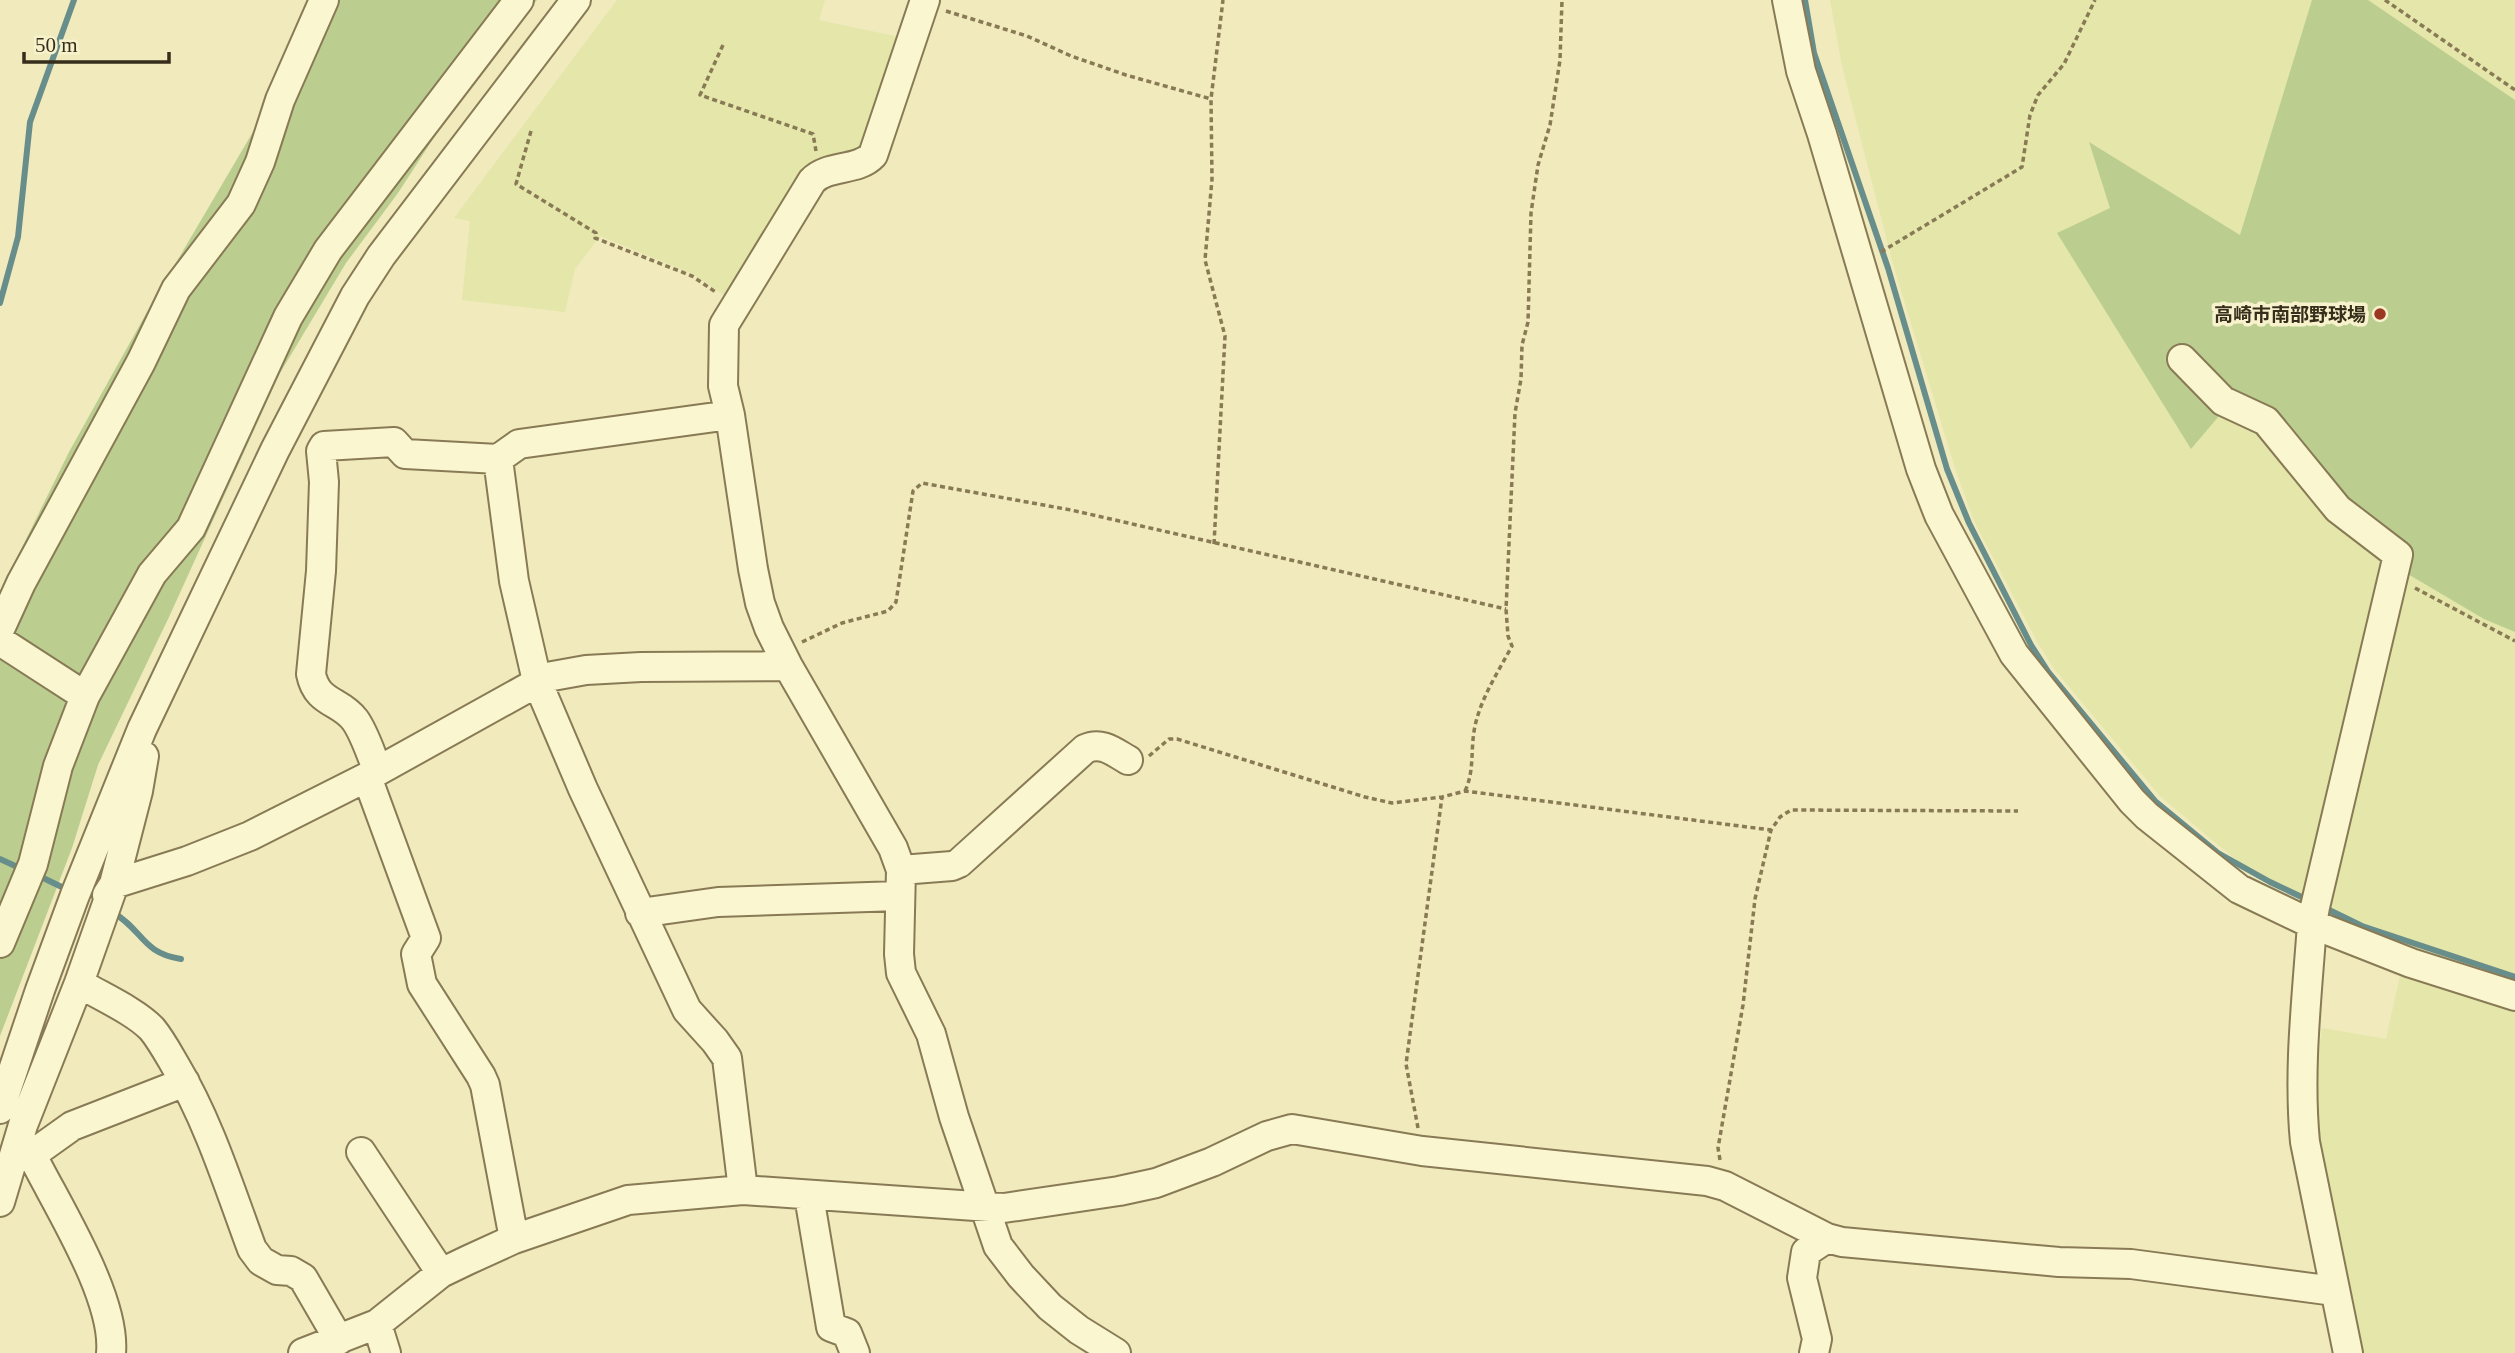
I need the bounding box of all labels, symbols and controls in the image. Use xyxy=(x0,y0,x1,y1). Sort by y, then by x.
scale bar xyxy=(24,21,170,65)
text: 50 m xyxy=(35,33,78,57)
place label: 高崎市南部野球場 xyxy=(2214,304,2366,325)
marker: 高崎市南部野球場 xyxy=(2372,306,2388,322)

